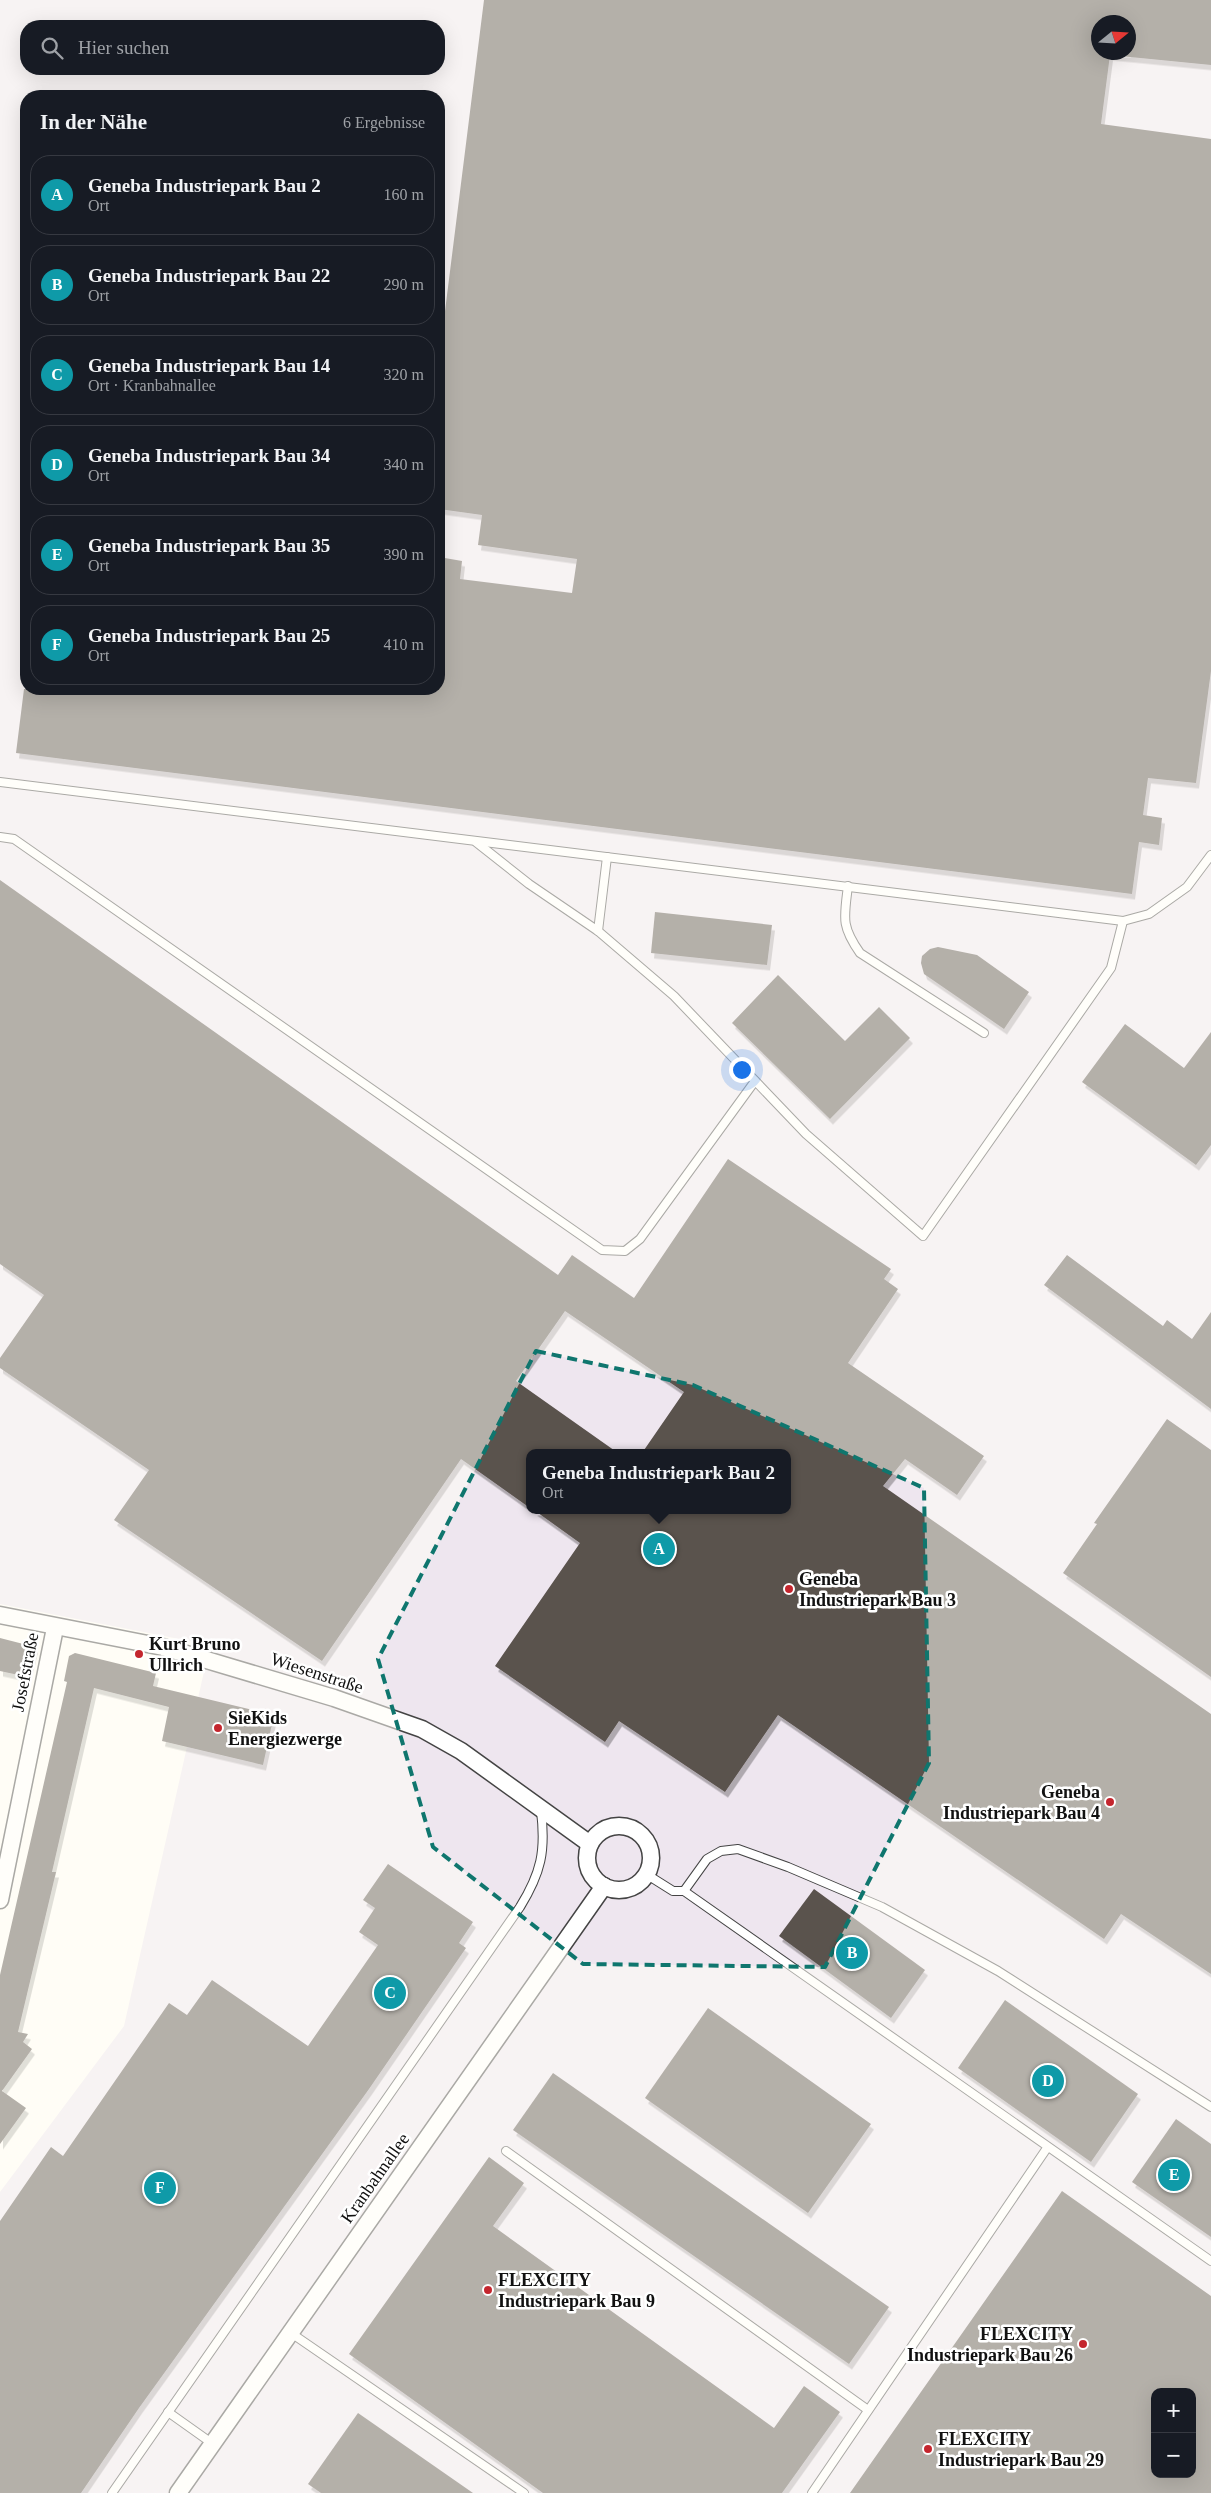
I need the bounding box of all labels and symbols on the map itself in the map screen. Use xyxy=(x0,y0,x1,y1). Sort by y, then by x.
north arrow xyxy=(1091,15,1136,60)
your location xyxy=(729,1057,755,1083)
pin: A xyxy=(643,1530,675,1568)
place label: Geneba Industriepark Bau 3 xyxy=(799,1569,956,1610)
marker: Geneba Industriepark Bau 3 xyxy=(783,1583,795,1595)
street label: Josefstraße xyxy=(8,1631,42,1713)
place label: Kurt Bruno Ullrich xyxy=(149,1634,241,1675)
marker: Kurt Bruno Ullrich xyxy=(133,1648,145,1660)
street label: Wiesenstraße xyxy=(268,1649,366,1697)
place label: SieKids Energiezwerge xyxy=(228,1708,342,1749)
marker: SieKids Energiezwerge xyxy=(212,1722,224,1734)
place label: Geneba Industriepark Bau 4 xyxy=(943,1782,1100,1823)
marker: Geneba Industriepark Bau 4 xyxy=(1104,1796,1116,1808)
pin: B xyxy=(836,1934,868,1972)
pin: C xyxy=(374,1974,406,2012)
pin: D xyxy=(1032,2062,1064,2100)
street label: Kranbahnallee xyxy=(337,2129,413,2227)
pin: E xyxy=(1158,2156,1190,2194)
pin: F xyxy=(144,2169,176,2207)
place label: FLEXCITY Industriepark Bau 9 xyxy=(498,2270,655,2311)
marker: FLEXCITY Industriepark Bau 9 xyxy=(482,2284,494,2296)
place label: FLEXCITY Industriepark Bau 26 xyxy=(907,2324,1073,2365)
marker: FLEXCITY Industriepark Bau 26 xyxy=(1077,2338,1089,2350)
place label: FLEXCITY Industriepark Bau 29 xyxy=(938,2429,1104,2470)
marker: FLEXCITY Industriepark Bau 29 xyxy=(922,2443,934,2455)

